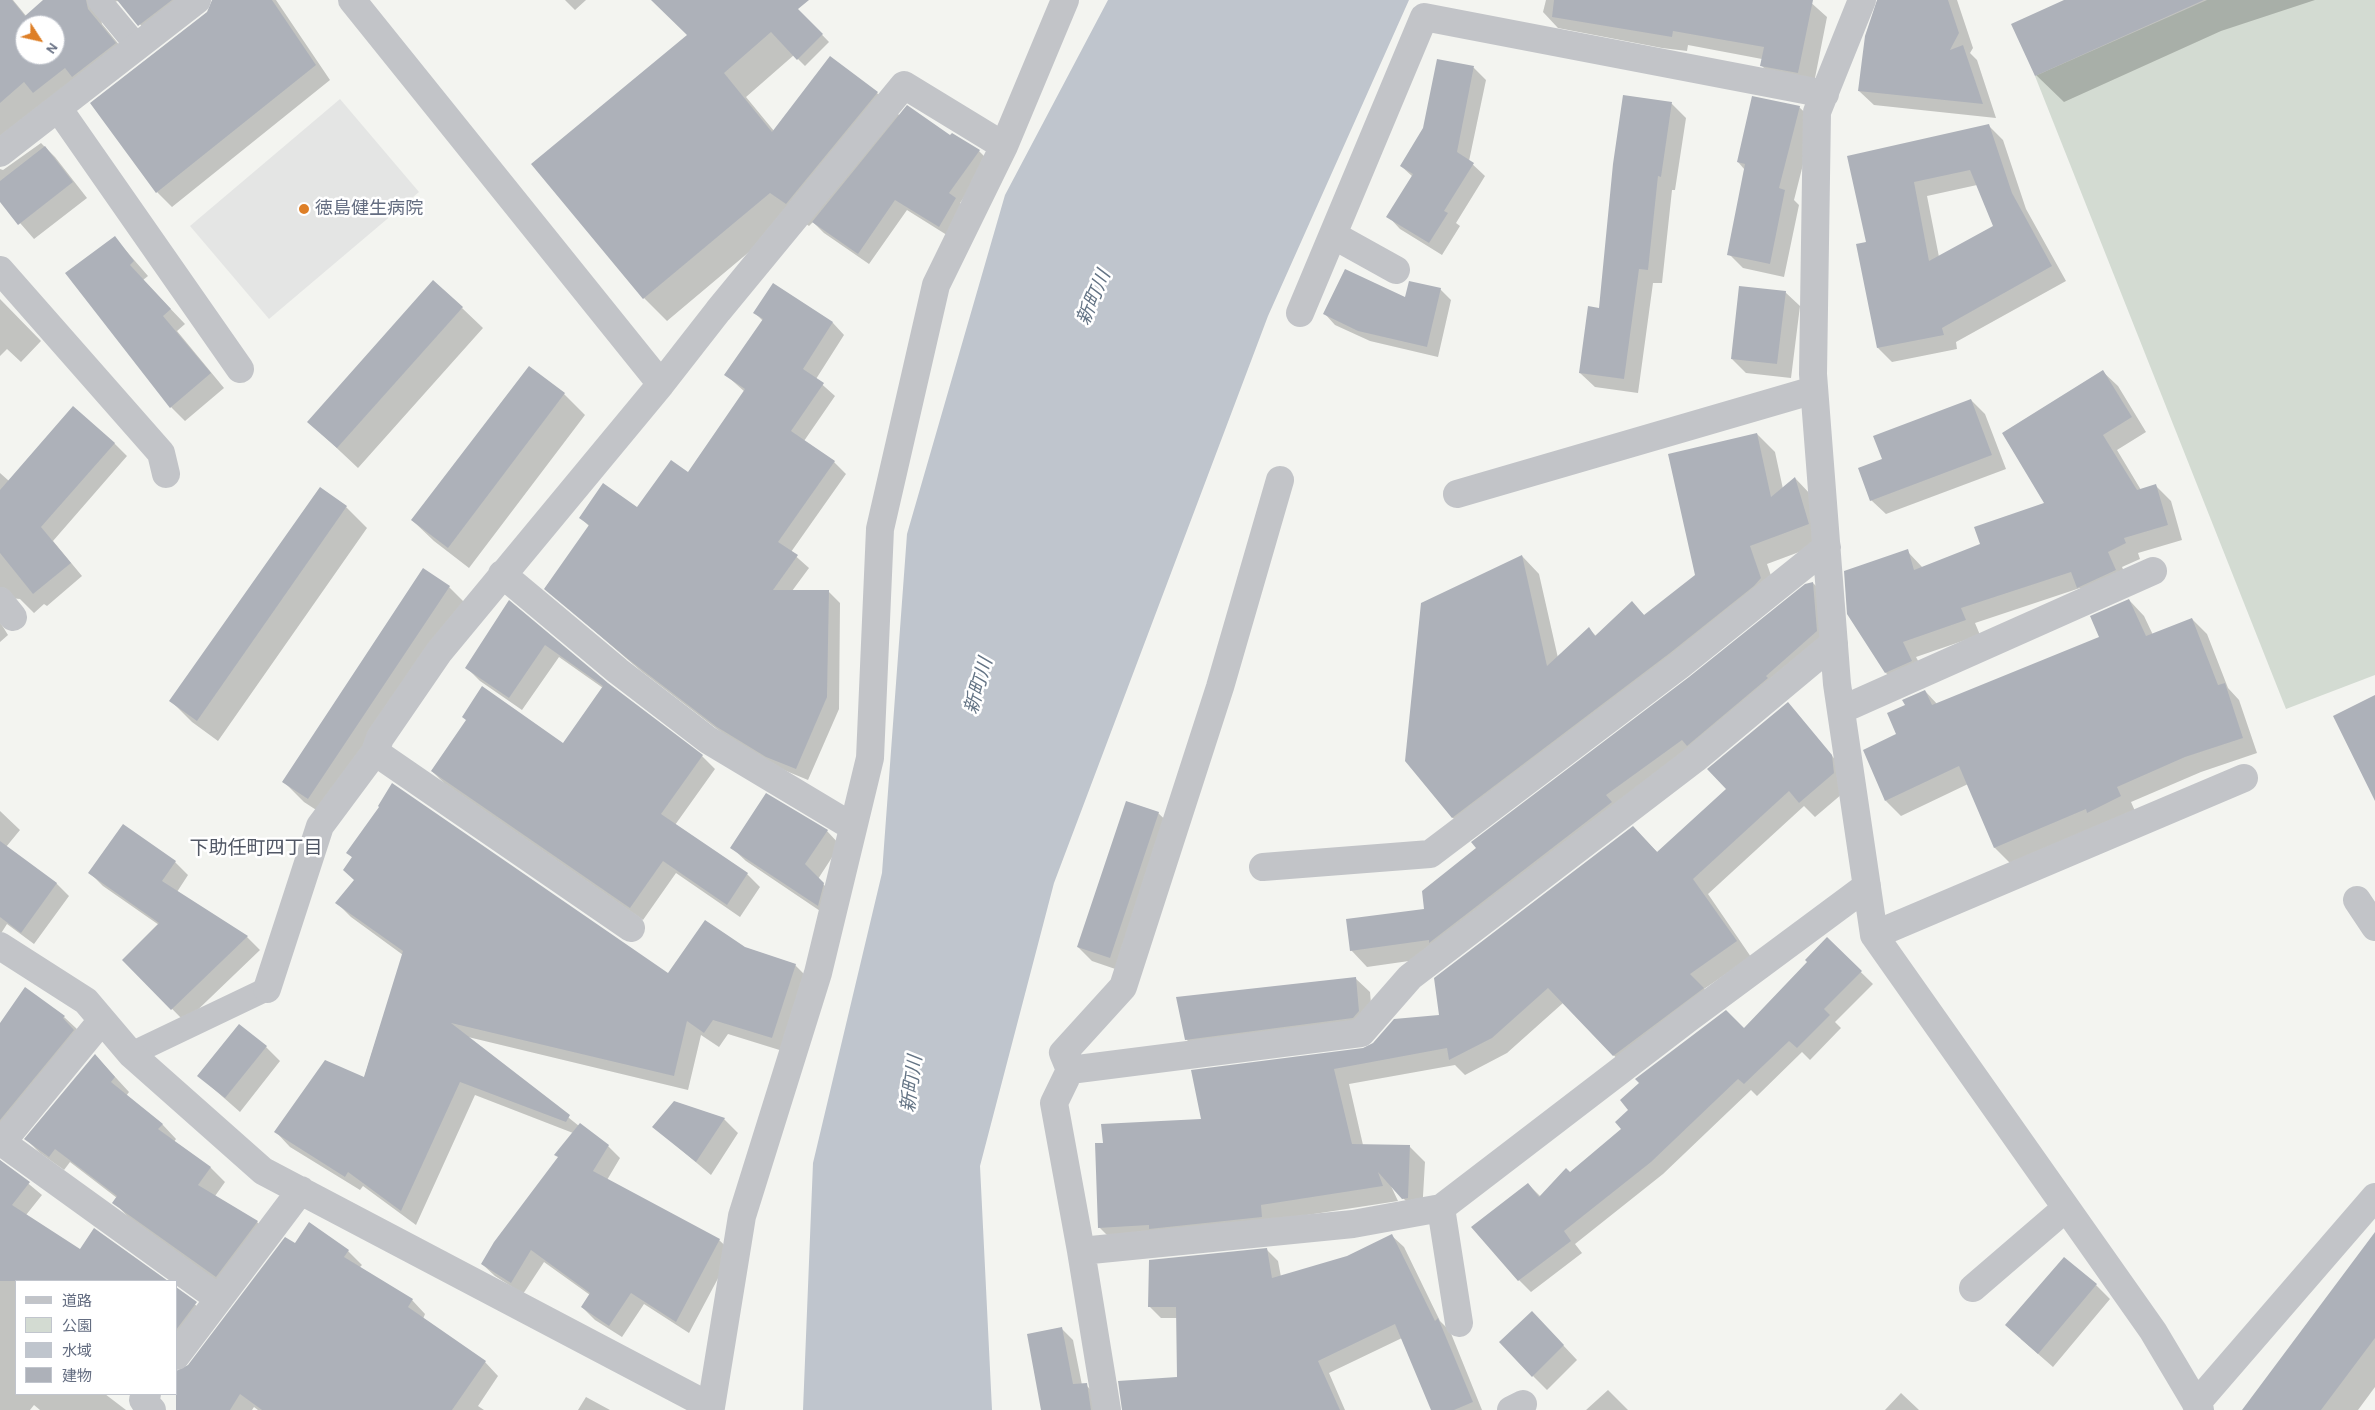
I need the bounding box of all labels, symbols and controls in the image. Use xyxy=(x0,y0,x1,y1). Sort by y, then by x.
north arrow xyxy=(15,15,65,65)
text: N xyxy=(42,39,62,57)
place label: 徳島健生病院 xyxy=(315,198,423,220)
marker: 徳島健生病院 xyxy=(297,202,311,216)
water label: 新町川 xyxy=(1072,267,1116,329)
water label: 新町川 xyxy=(960,655,998,717)
district label: 下助任町四丁目 xyxy=(190,838,322,860)
water label: 新町川 xyxy=(897,1054,927,1114)
legend xyxy=(15,1280,178,1395)
text: 道路 xyxy=(62,1292,92,1310)
text: 公園 xyxy=(62,1317,92,1335)
text: 水域 xyxy=(62,1342,92,1360)
text: 建物 xyxy=(62,1367,92,1385)

